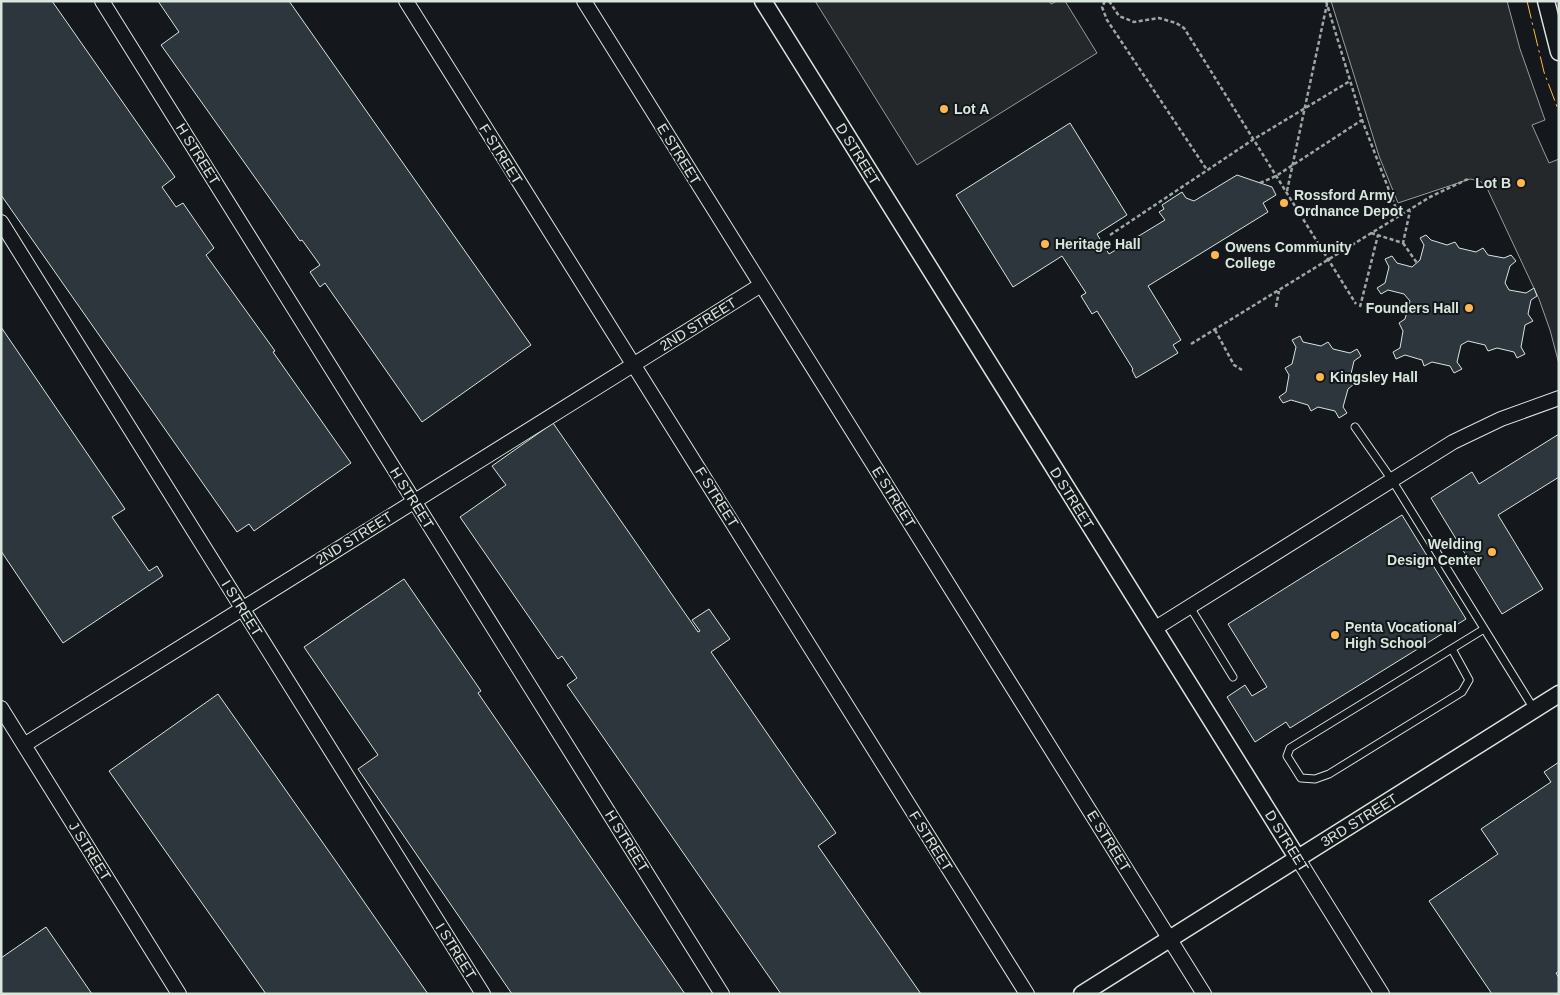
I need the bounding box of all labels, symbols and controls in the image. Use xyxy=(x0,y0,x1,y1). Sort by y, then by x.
place label: Lot A xyxy=(954,101,989,117)
marker: Lot A xyxy=(938,103,950,115)
street label: H STREET xyxy=(173,120,223,188)
street label: D STREET xyxy=(833,120,883,188)
street label: F STREET xyxy=(476,121,526,187)
street label: E STREET xyxy=(654,121,704,188)
place label: Lot B xyxy=(1475,175,1511,191)
marker: Lot B xyxy=(1515,177,1527,189)
place label: Rossford Army Ordnance Depot xyxy=(1294,187,1403,219)
marker: Rossford Army Ordnance Depot xyxy=(1278,197,1290,209)
place label: Heritage Hall xyxy=(1055,236,1141,252)
marker: Heritage Hall xyxy=(1039,238,1051,250)
place label: Owens Community College xyxy=(1225,239,1352,271)
marker: Owens Community College xyxy=(1209,249,1221,261)
street label: 2ND STREET xyxy=(657,294,740,354)
place label: Founders Hall xyxy=(1366,300,1459,316)
marker: Founders Hall xyxy=(1463,302,1475,314)
place label: Kingsley Hall xyxy=(1330,369,1418,385)
marker: Kingsley Hall xyxy=(1314,371,1326,383)
street label: H STREET xyxy=(387,464,437,532)
street label: F STREET xyxy=(692,464,742,530)
street label: E STREET xyxy=(869,464,919,531)
street label: D STREET xyxy=(1047,464,1097,532)
street label: 2ND STREET xyxy=(313,508,396,568)
place label: Welding Design Center xyxy=(1387,536,1483,568)
marker: Welding Design Center xyxy=(1486,546,1498,558)
street label: I STREET xyxy=(219,577,266,639)
place label: Penta Vocational High School xyxy=(1345,619,1457,651)
marker: Penta Vocational High School xyxy=(1329,629,1341,641)
street label: 3RD STREET xyxy=(1318,790,1401,850)
street label: H STREET xyxy=(602,807,652,875)
street label: D STREET xyxy=(1262,807,1312,875)
street label: F STREET xyxy=(906,808,956,874)
street label: E STREET xyxy=(1084,808,1134,875)
street label: J STREET xyxy=(66,819,115,884)
street label: I STREET xyxy=(433,920,480,982)

